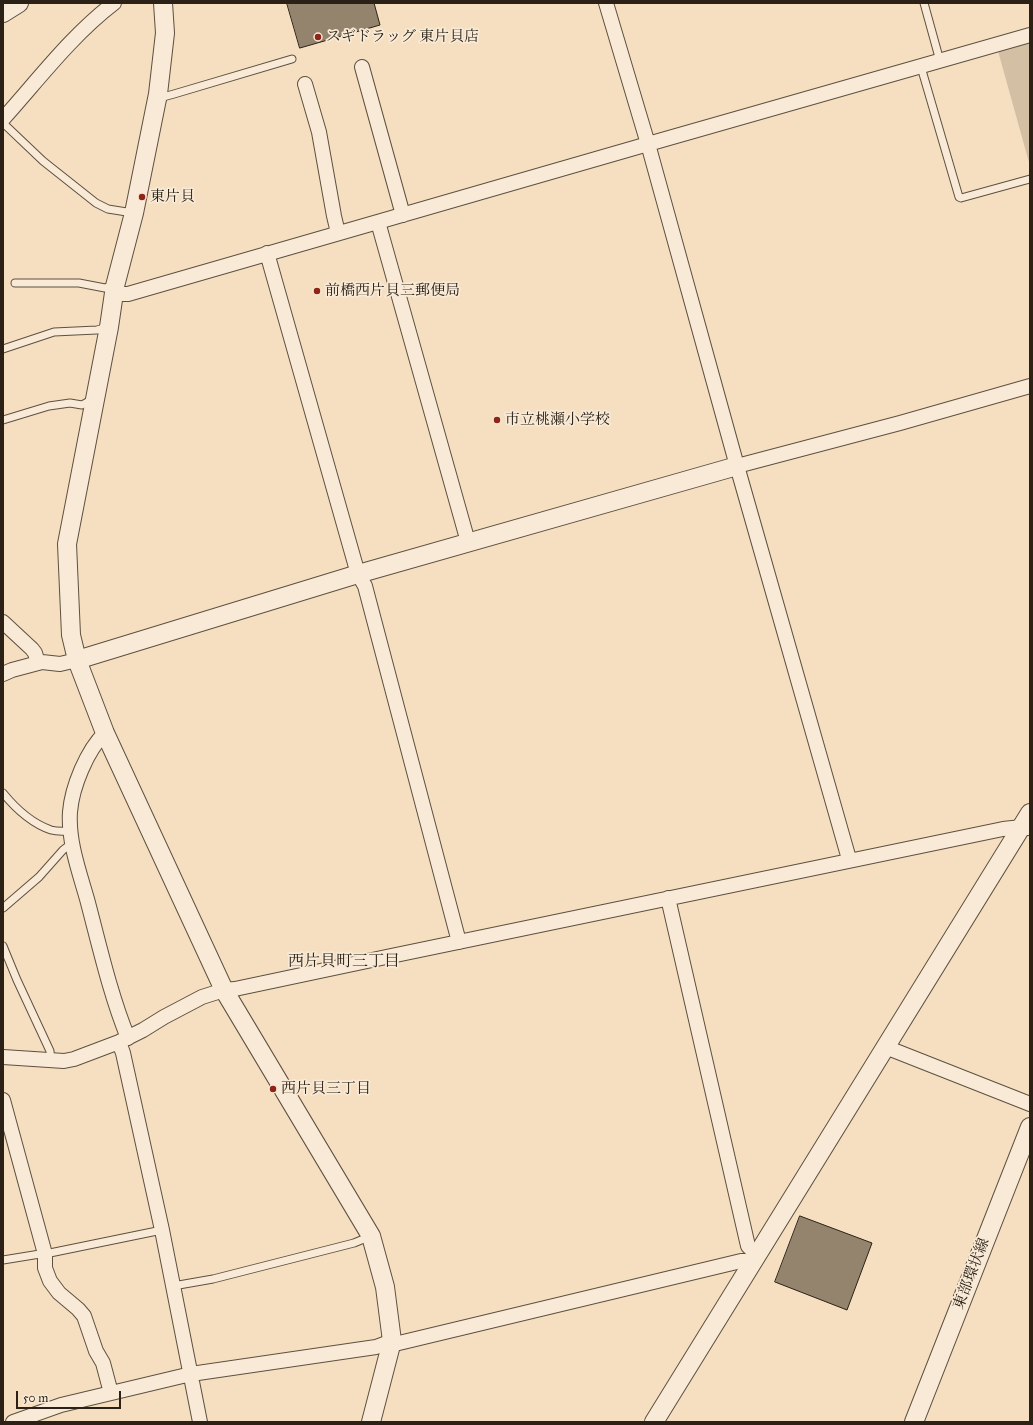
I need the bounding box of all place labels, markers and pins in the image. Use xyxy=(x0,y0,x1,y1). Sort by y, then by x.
place label: スギドラッグ 東片貝店 xyxy=(326,28,479,46)
marker: スギドラッグ 東片貝店 xyxy=(313,32,323,42)
place label: 東片貝 xyxy=(150,188,195,206)
marker: 東片貝 xyxy=(137,192,147,202)
place label: 前橋西片貝三郵便局 xyxy=(325,282,460,300)
marker: 前橋西片貝三郵便局 xyxy=(312,286,322,296)
place label: 市立桃瀬小学校 xyxy=(505,411,610,429)
marker: 市立桃瀬小学校 xyxy=(492,415,502,425)
place label: 西片貝三丁目 xyxy=(281,1080,371,1098)
marker: 西片貝三丁目 xyxy=(268,1084,278,1094)

